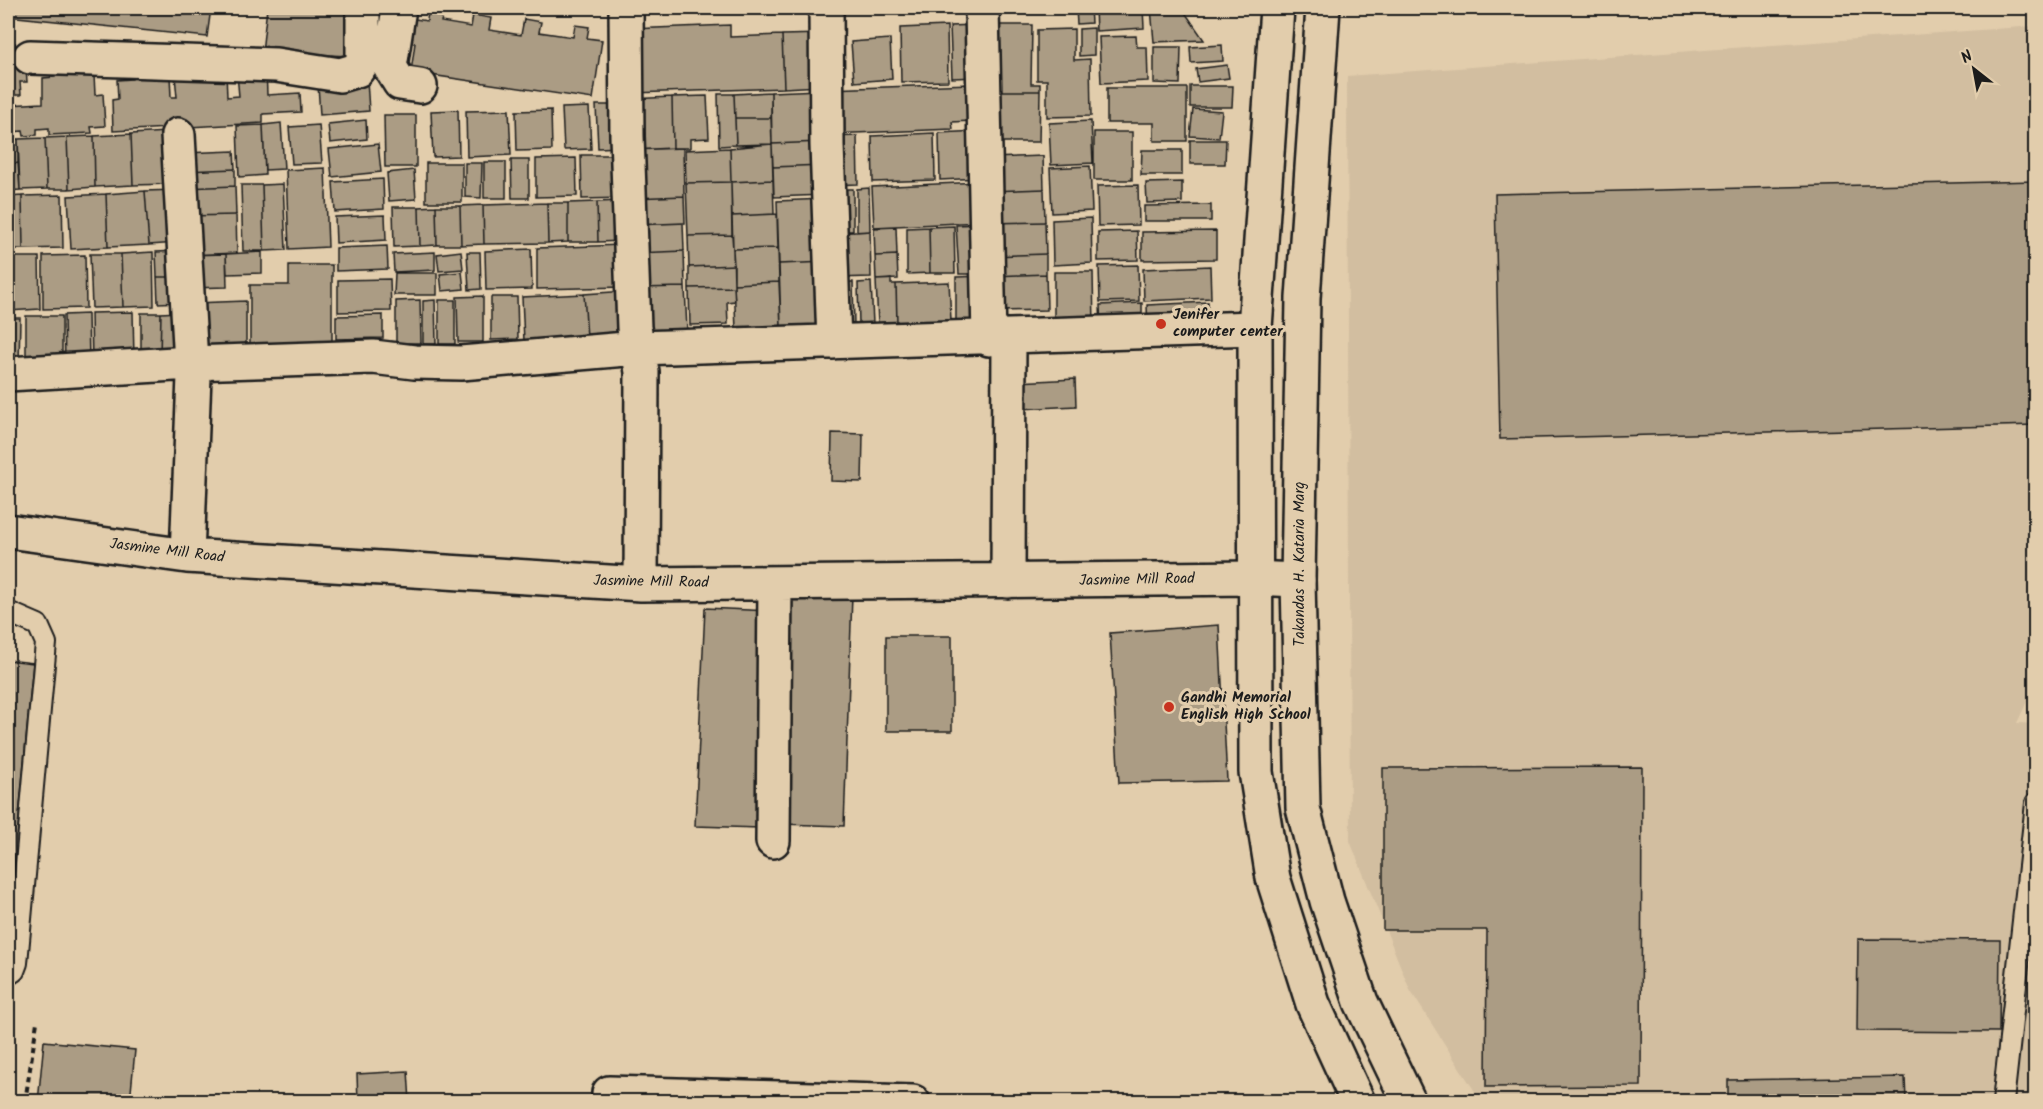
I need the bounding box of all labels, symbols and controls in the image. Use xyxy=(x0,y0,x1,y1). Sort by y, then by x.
north arrow xyxy=(1944,39,2004,99)
text: N xyxy=(1956,44,1978,71)
place label: Jenifer computer center xyxy=(1173,303,1283,344)
marker: Jenifer computer center xyxy=(1154,317,1168,331)
street label: Takandas H. Kataria Marg xyxy=(1288,482,1312,646)
street label: Jasmine Mill Road xyxy=(108,532,226,570)
street label: Jasmine Mill Road xyxy=(1079,567,1195,593)
street label: Jasmine Mill Road xyxy=(593,569,709,595)
place label: Gandhi Memorial English High School xyxy=(1181,686,1311,727)
marker: Gandhi Memorial English High School xyxy=(1162,700,1176,714)

